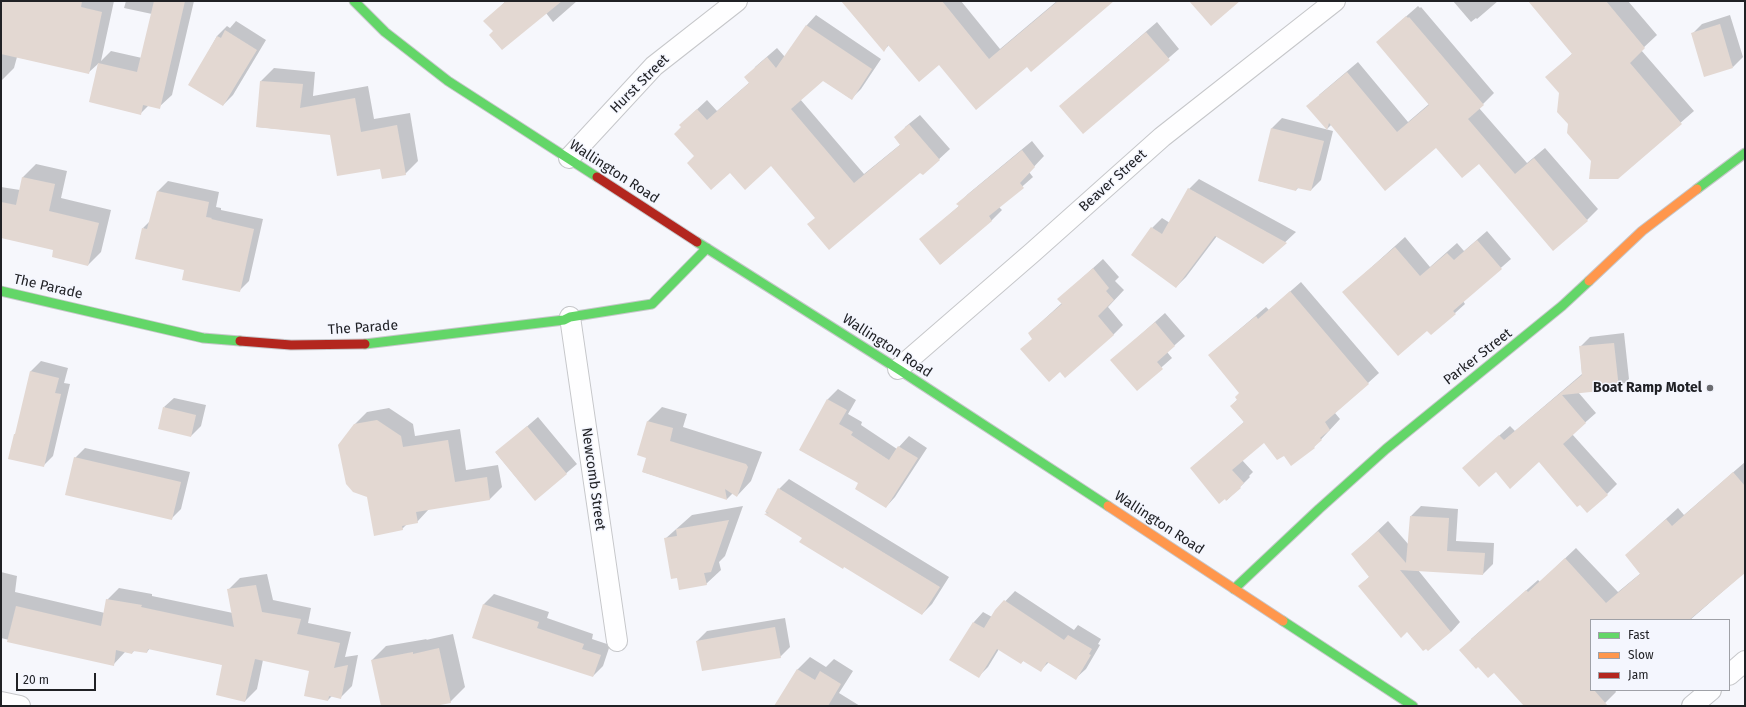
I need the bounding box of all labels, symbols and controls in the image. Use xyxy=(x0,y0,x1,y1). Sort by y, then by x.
street label: Hurst Street xyxy=(607,51,673,117)
street label: Wallington Road xyxy=(566,137,662,207)
street label: Beaver Street xyxy=(1076,146,1150,216)
street label: The Parade xyxy=(12,271,84,303)
street label: Wallington Road xyxy=(839,311,935,381)
street label: The Parade xyxy=(327,317,399,339)
street label: Parker Street xyxy=(1440,325,1516,389)
place label: Boat Ramp Motel xyxy=(1593,380,1702,396)
marker: Boat Ramp Motel xyxy=(1705,383,1715,393)
street label: Newcomb Street xyxy=(577,426,609,532)
street label: Wallington Road xyxy=(1111,488,1207,558)
legend xyxy=(1590,619,1730,691)
text: Fast xyxy=(1628,628,1650,642)
text: Slow xyxy=(1628,648,1654,662)
scale bar xyxy=(18,665,98,691)
text: Jam xyxy=(1628,668,1648,682)
text: 20 m xyxy=(23,673,49,687)

